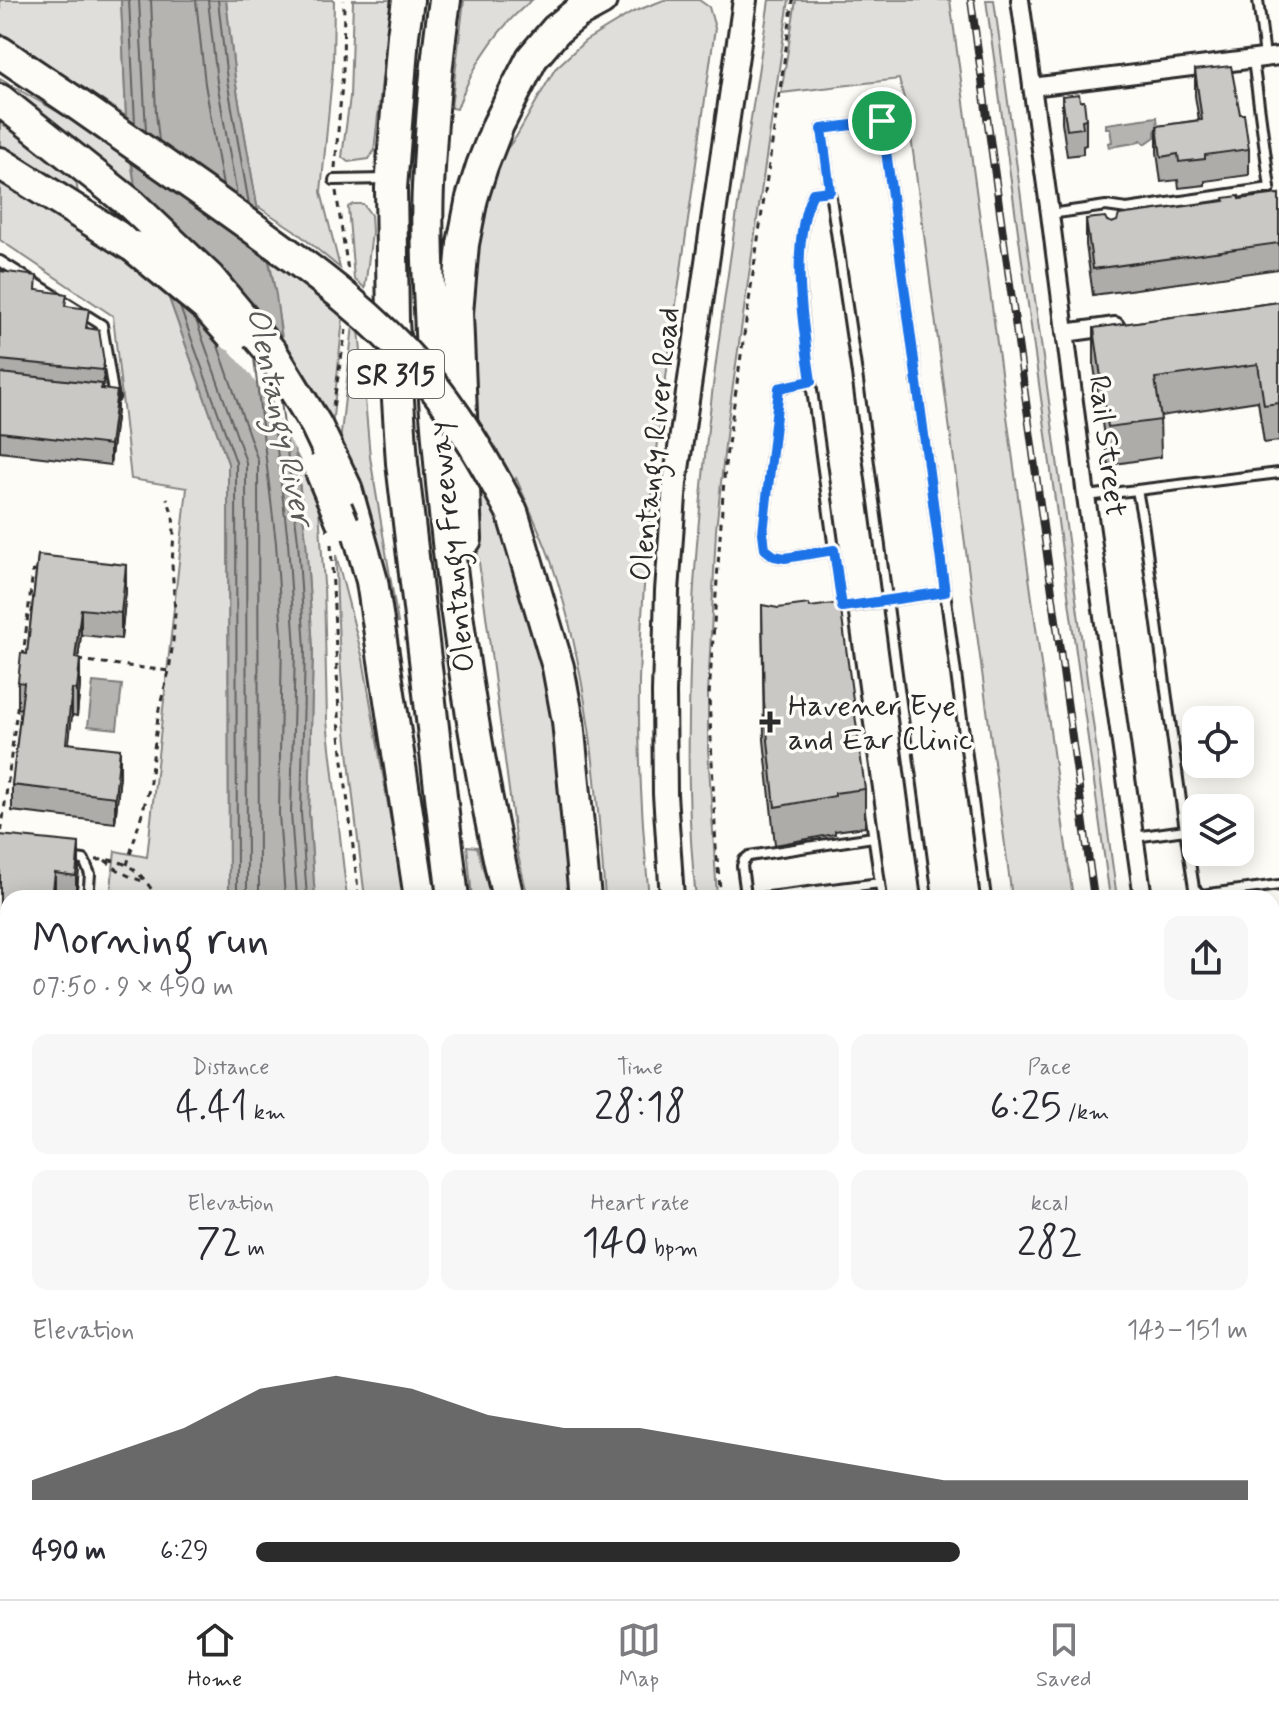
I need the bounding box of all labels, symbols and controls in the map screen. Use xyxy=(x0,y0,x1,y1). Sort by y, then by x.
pin xyxy=(848,87,916,155)
icon: arrive xyxy=(860,99,904,143)
water label: Olentangy River xyxy=(232,304,323,534)
street label: Olentangy River Road xyxy=(622,305,692,583)
road number: SR 315 xyxy=(348,350,444,398)
street label: Rail Street xyxy=(1078,373,1135,519)
street label: Olentangy Freeway xyxy=(420,419,488,674)
place label: Havener Eye and Ear Clinic xyxy=(788,687,973,760)
map controls xyxy=(1182,706,1254,866)
button: locate xyxy=(1182,706,1254,778)
marker: Havener Eye and Ear Clinic xyxy=(759,711,781,733)
button: layers xyxy=(1182,794,1254,866)
text: Morning run xyxy=(32,912,269,970)
button: share xyxy=(1164,916,1248,1000)
text: 07:50 · 9 × 490 m xyxy=(32,971,234,1005)
text: Distance xyxy=(192,1054,269,1082)
text: Time xyxy=(617,1054,663,1082)
text: Pace xyxy=(1027,1054,1071,1082)
text: 4.41 xyxy=(176,1082,248,1134)
text: 28:18 xyxy=(594,1082,686,1134)
text: 6:25 xyxy=(989,1082,1062,1134)
text: km xyxy=(248,1099,286,1127)
text: /km xyxy=(1062,1099,1109,1127)
text: Elevation xyxy=(187,1190,274,1218)
text: Heart rate xyxy=(591,1190,689,1218)
text: kcal xyxy=(1031,1190,1068,1218)
text: 72 xyxy=(196,1218,242,1270)
text: 140 xyxy=(582,1218,648,1270)
text: 282 xyxy=(1017,1218,1082,1270)
text: m xyxy=(242,1235,265,1263)
text: bpm xyxy=(648,1235,698,1263)
text: Elevation xyxy=(32,1314,134,1348)
text: 143–151 m xyxy=(1127,1314,1248,1348)
text: 490 m xyxy=(32,1535,106,1569)
text: 6:29 xyxy=(160,1535,209,1569)
tab: Home xyxy=(187,1618,242,1694)
tab: Map xyxy=(617,1618,661,1694)
tab: Saved xyxy=(1036,1618,1092,1694)

